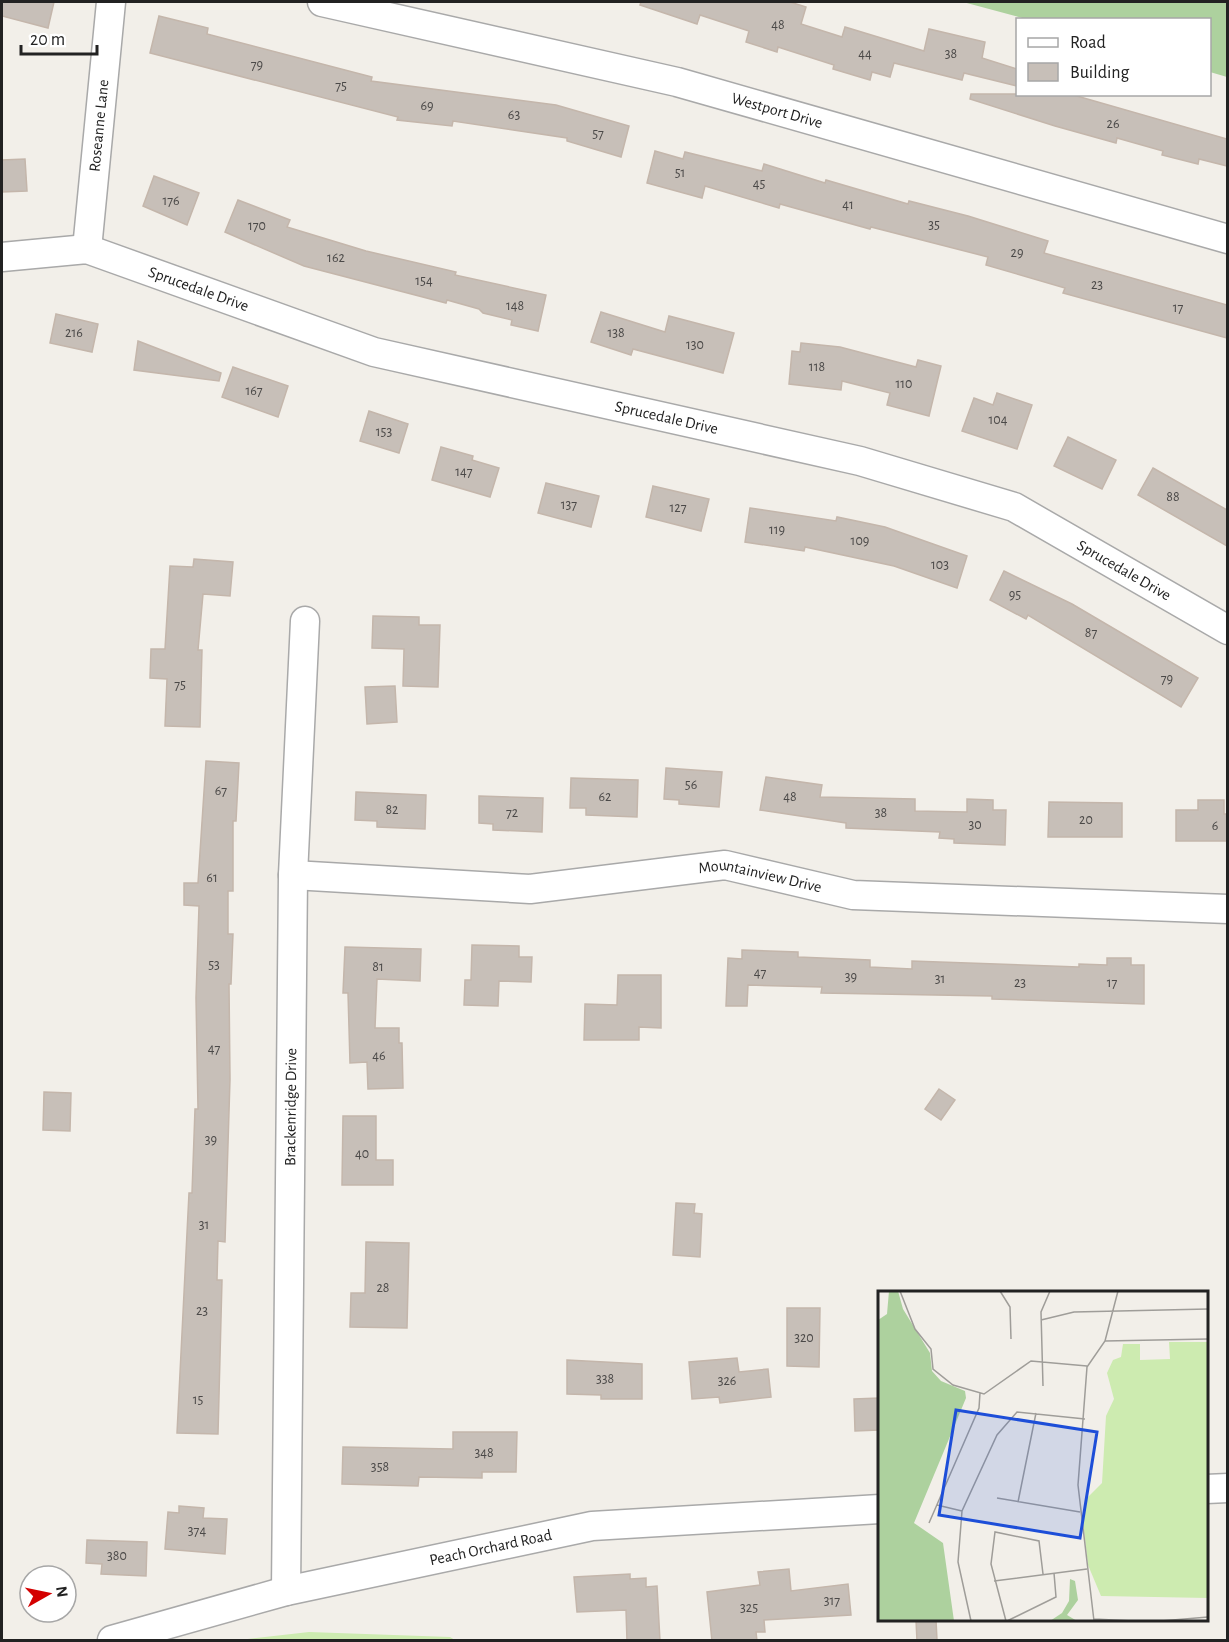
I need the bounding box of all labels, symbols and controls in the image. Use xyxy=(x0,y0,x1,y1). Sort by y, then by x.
scale bar xyxy=(21,18,98,56)
house number: 48 xyxy=(771,18,785,32)
legend xyxy=(1016,18,1211,96)
text: 20 m xyxy=(30,31,65,49)
text: Road xyxy=(1070,34,1106,52)
house number: 44 xyxy=(858,47,872,61)
house number: 38 xyxy=(945,47,957,61)
house number: 79 xyxy=(251,58,263,72)
text: Building xyxy=(1070,64,1130,82)
street label: Roseanne Lane xyxy=(87,79,111,172)
house number: 75 xyxy=(335,79,347,93)
street label: Westport Drive xyxy=(730,90,825,131)
house number: 69 xyxy=(420,99,434,113)
house number: 63 xyxy=(508,108,520,122)
house number: 26 xyxy=(1107,117,1119,131)
house number: 57 xyxy=(592,127,604,141)
house number: 51 xyxy=(675,166,685,180)
house number: 45 xyxy=(753,177,765,191)
house number: 176 xyxy=(162,194,180,208)
house number: 41 xyxy=(842,198,854,212)
house number: 35 xyxy=(928,218,940,232)
house number: 170 xyxy=(248,219,266,233)
house number: 29 xyxy=(1011,246,1023,260)
house number: 162 xyxy=(327,251,345,265)
street label: Sprucedale Drive xyxy=(146,264,251,314)
house number: 154 xyxy=(415,274,433,288)
house number: 23 xyxy=(1091,278,1103,292)
house number: 148 xyxy=(506,299,524,313)
house number: 17 xyxy=(1173,301,1183,315)
house number: 216 xyxy=(65,326,83,340)
house number: 138 xyxy=(607,326,625,340)
house number: 130 xyxy=(686,338,704,352)
house number: 118 xyxy=(809,360,825,374)
house number: 110 xyxy=(895,377,913,391)
house number: 167 xyxy=(245,384,263,398)
street label: Sprucedale Drive xyxy=(613,398,720,437)
house number: 104 xyxy=(989,413,1008,427)
house number: 153 xyxy=(376,425,392,439)
house number: 147 xyxy=(455,465,473,479)
house number: 88 xyxy=(1166,490,1180,504)
house number: 137 xyxy=(561,498,577,512)
house number: 127 xyxy=(669,501,687,515)
house number: 119 xyxy=(769,523,785,537)
house number: 109 xyxy=(851,534,869,548)
street label: Sprucedale Drive xyxy=(1074,537,1174,603)
house number: 103 xyxy=(931,558,949,572)
house number: 95 xyxy=(1009,588,1021,602)
house number: 87 xyxy=(1085,626,1097,640)
house number: 79 xyxy=(1161,672,1173,686)
house number: 75 xyxy=(174,678,186,692)
house number: 56 xyxy=(685,778,697,792)
house number: 67 xyxy=(215,784,227,798)
house number: 62 xyxy=(599,790,611,804)
house number: 48 xyxy=(783,790,797,804)
house number: 82 xyxy=(385,803,399,817)
house number: 72 xyxy=(506,806,518,820)
house number: 38 xyxy=(875,806,887,820)
house number: 20 xyxy=(1079,813,1093,827)
house number: 30 xyxy=(968,818,982,832)
house number: 6 xyxy=(1212,819,1218,833)
street label: Mountainview Drive xyxy=(698,857,823,895)
house number: 61 xyxy=(206,871,218,885)
house number: 53 xyxy=(208,958,220,972)
house number: 81 xyxy=(372,960,384,974)
house number: 47 xyxy=(754,966,766,980)
house number: 39 xyxy=(845,970,857,984)
house number: 31 xyxy=(935,972,945,986)
house number: 23 xyxy=(1014,976,1026,990)
house number: 17 xyxy=(1107,976,1117,990)
house number: 47 xyxy=(208,1042,220,1056)
street label: Brackenridge Drive xyxy=(282,1048,299,1166)
house number: 46 xyxy=(372,1049,386,1063)
house number: 39 xyxy=(205,1133,217,1147)
house number: 40 xyxy=(355,1147,369,1161)
house number: 31 xyxy=(199,1218,209,1232)
house number: 28 xyxy=(376,1281,390,1295)
inset map xyxy=(878,1291,1208,1621)
house number: 23 xyxy=(196,1304,208,1318)
house number: 320 xyxy=(794,1331,814,1345)
house number: 338 xyxy=(596,1372,614,1386)
house number: 326 xyxy=(718,1374,736,1388)
house number: 15 xyxy=(193,1393,203,1407)
house number: 348 xyxy=(474,1446,494,1460)
house number: 358 xyxy=(371,1460,389,1474)
house number: 374 xyxy=(188,1524,206,1538)
street label: Peach Orchard Road xyxy=(428,1527,553,1568)
house number: 380 xyxy=(107,1549,127,1563)
north arrow xyxy=(18,1564,78,1624)
text: N xyxy=(53,1585,71,1599)
house number: 317 xyxy=(824,1594,840,1608)
house number: 325 xyxy=(740,1601,758,1615)

